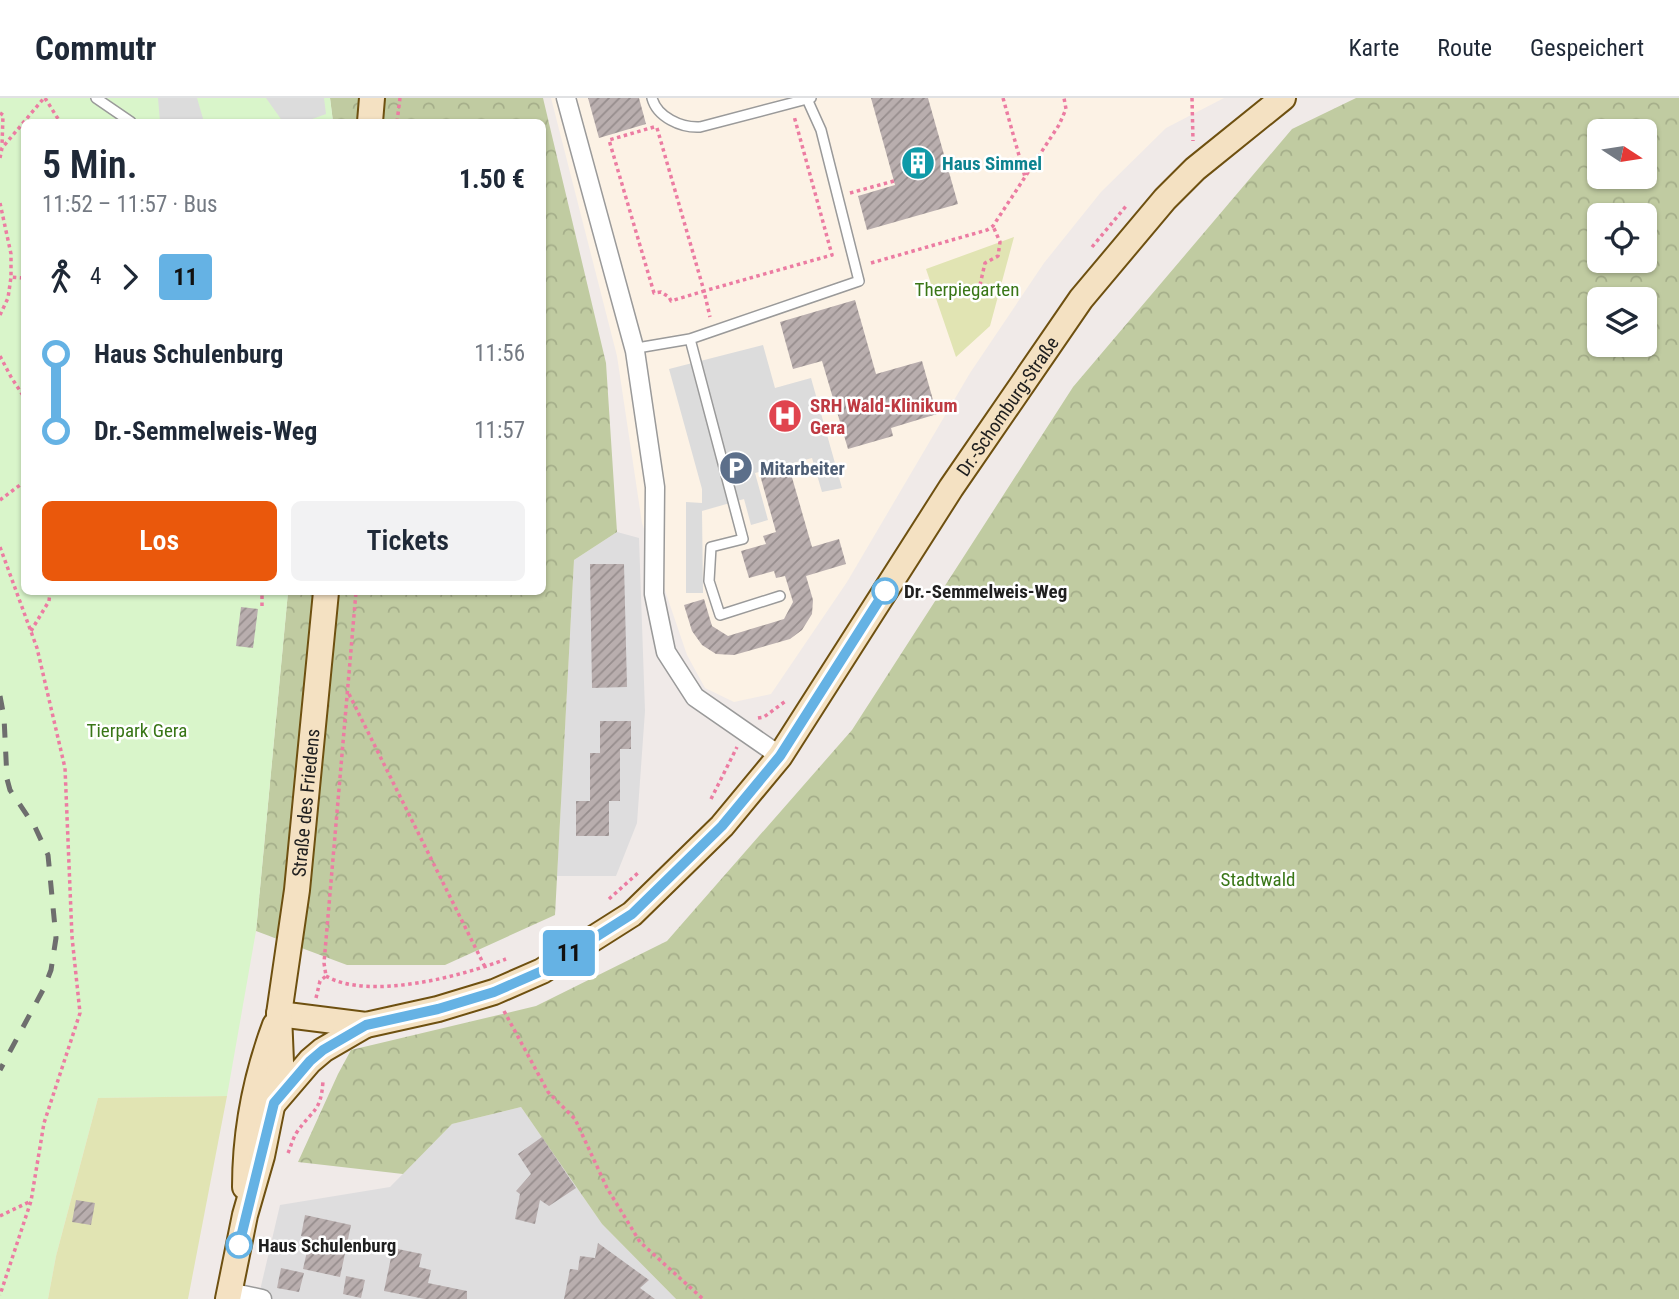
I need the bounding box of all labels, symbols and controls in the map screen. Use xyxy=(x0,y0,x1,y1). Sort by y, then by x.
text: Commutr xyxy=(35,29,156,68)
text: Karte xyxy=(1349,34,1399,62)
text: Route xyxy=(1437,34,1492,62)
text: Gespeichert xyxy=(1530,34,1644,62)
north arrow xyxy=(1587,119,1657,189)
map controls xyxy=(1587,119,1657,357)
text: 5 Min. xyxy=(42,143,137,187)
building icon: Haus Simmel xyxy=(899,144,937,182)
place label: Haus Simmel xyxy=(942,152,1042,175)
text: 1.50 € xyxy=(459,164,525,194)
text: 11:52 – 11:57 · Bus xyxy=(42,191,218,218)
button: locate xyxy=(1587,203,1657,273)
icon: walk xyxy=(42,258,80,296)
icon: forward xyxy=(111,258,149,296)
text: 4 xyxy=(90,263,101,290)
text: 11 xyxy=(173,263,198,291)
park label: Therpiegarten xyxy=(915,278,1019,301)
button: layers xyxy=(1587,287,1657,357)
street label: Dr.-Schomburg-Straße xyxy=(952,332,1064,480)
text: Haus Schulenburg xyxy=(94,339,283,369)
text: 11:56 xyxy=(474,340,525,367)
place label: SRH Wald-Klinikum Gera xyxy=(810,394,958,439)
hospital icon: SRH Wald-Klinikum Gera xyxy=(766,397,804,435)
text: Dr.-Semmelweis-Weg xyxy=(94,416,317,446)
text: 11:57 xyxy=(474,417,525,444)
parking icon: Mitarbeiter xyxy=(717,449,755,487)
place label: Mitarbeiter xyxy=(760,457,845,480)
button: Los xyxy=(42,501,277,581)
button: Tickets xyxy=(291,501,525,581)
marker: Dr.-Semmelweis-Weg xyxy=(872,578,898,604)
place label: Dr.-Semmelweis-Weg xyxy=(904,580,1067,603)
park label: Tierpark Gera xyxy=(87,719,187,742)
street label: Straße des Friedens xyxy=(287,728,325,878)
park label: Stadtwald xyxy=(1221,868,1295,891)
line badge: 11 xyxy=(538,930,600,976)
text: 11 xyxy=(557,939,581,967)
marker: Haus Schulenburg xyxy=(226,1232,252,1258)
place label: Haus Schulenburg xyxy=(258,1234,396,1257)

